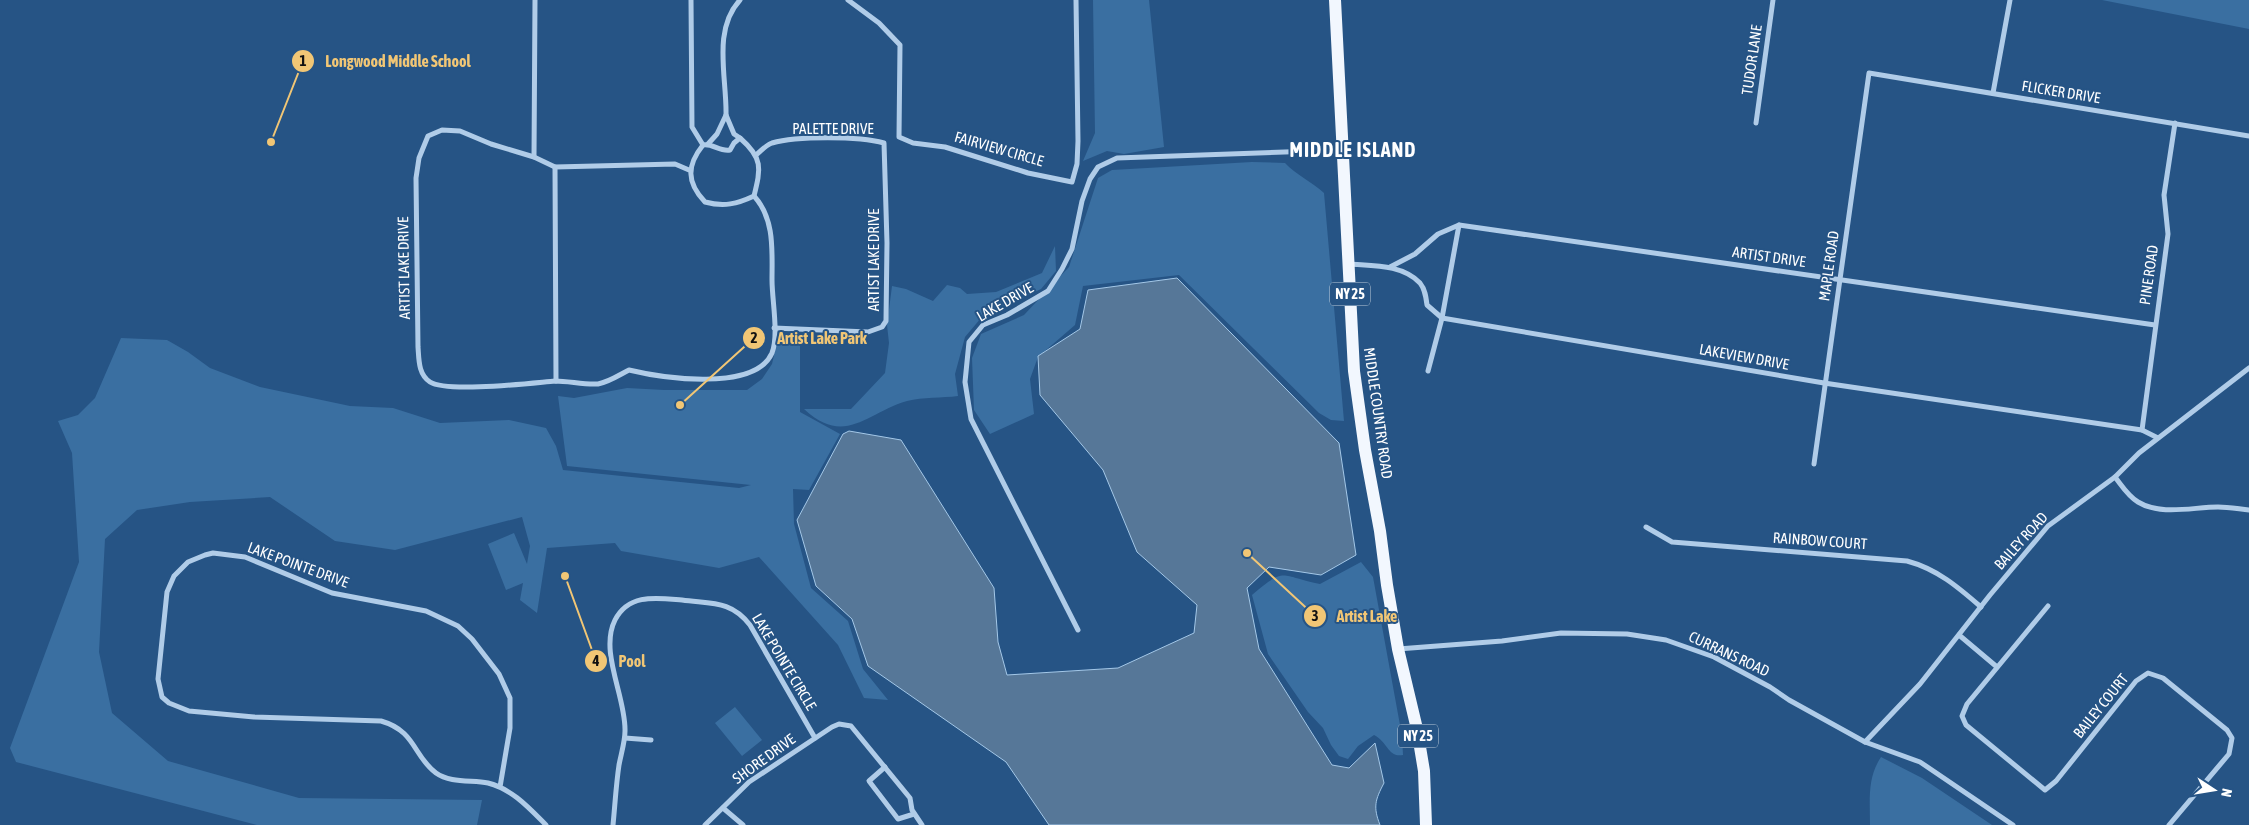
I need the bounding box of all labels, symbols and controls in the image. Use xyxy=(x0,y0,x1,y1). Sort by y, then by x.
street label: TUDOR LANE xyxy=(1738,23,1765,96)
callout: Longwood Middle School xyxy=(290,46,481,77)
text: 1 xyxy=(299,52,307,69)
text: Longwood Middle School xyxy=(325,52,471,70)
street label: FLICKER DRIVE xyxy=(2021,77,2102,106)
street label: PALETTE DRIVE xyxy=(792,120,874,137)
street label: FAIRVIEW CIRCLE xyxy=(953,128,1046,169)
district label: MIDDLE ISLAND xyxy=(1290,138,1416,161)
street label: ARTIST LAKE DRIVE xyxy=(865,208,882,311)
street label: ARTIST LAKE DRIVE xyxy=(394,216,413,319)
street label: MAPLE ROAD xyxy=(1815,230,1842,302)
street label: ARTIST DRIVE xyxy=(1731,243,1807,270)
street label: PINE ROAD xyxy=(2136,244,2161,306)
street label: LAKE DRIVE xyxy=(973,278,1037,325)
road number: NY 25 xyxy=(1330,282,1370,306)
callout: Artist Lake Park xyxy=(742,323,877,354)
text: 2 xyxy=(750,329,758,346)
text: Artist Lake Park xyxy=(776,329,868,347)
street label: LAKEVIEW DRIVE xyxy=(1698,340,1791,373)
street label: MIDDLE COUNTRY ROAD xyxy=(1361,346,1396,480)
street label: BAILEY ROAD xyxy=(1991,509,2051,573)
street label: RAINBOW COURT xyxy=(1772,529,1868,552)
street label: LAKE POINTE DRIVE xyxy=(245,538,352,591)
callout: Artist Lake xyxy=(1302,601,1408,632)
text: 3 xyxy=(1311,607,1319,624)
text: Artist Lake xyxy=(1336,607,1397,625)
street label: LAKE POINTE CIRCLE xyxy=(749,610,820,714)
street label: CURRANS ROAD xyxy=(1686,627,1772,680)
callout: Pool xyxy=(583,645,655,676)
text: 4 xyxy=(591,652,600,669)
text: Pool xyxy=(619,652,646,670)
street label: BAILEY COURT xyxy=(2070,670,2132,741)
road number: NY 25 xyxy=(1398,724,1438,748)
street label: SHORE DRIVE xyxy=(729,730,799,787)
north arrow xyxy=(2189,765,2239,815)
text: N xyxy=(2218,787,2235,798)

